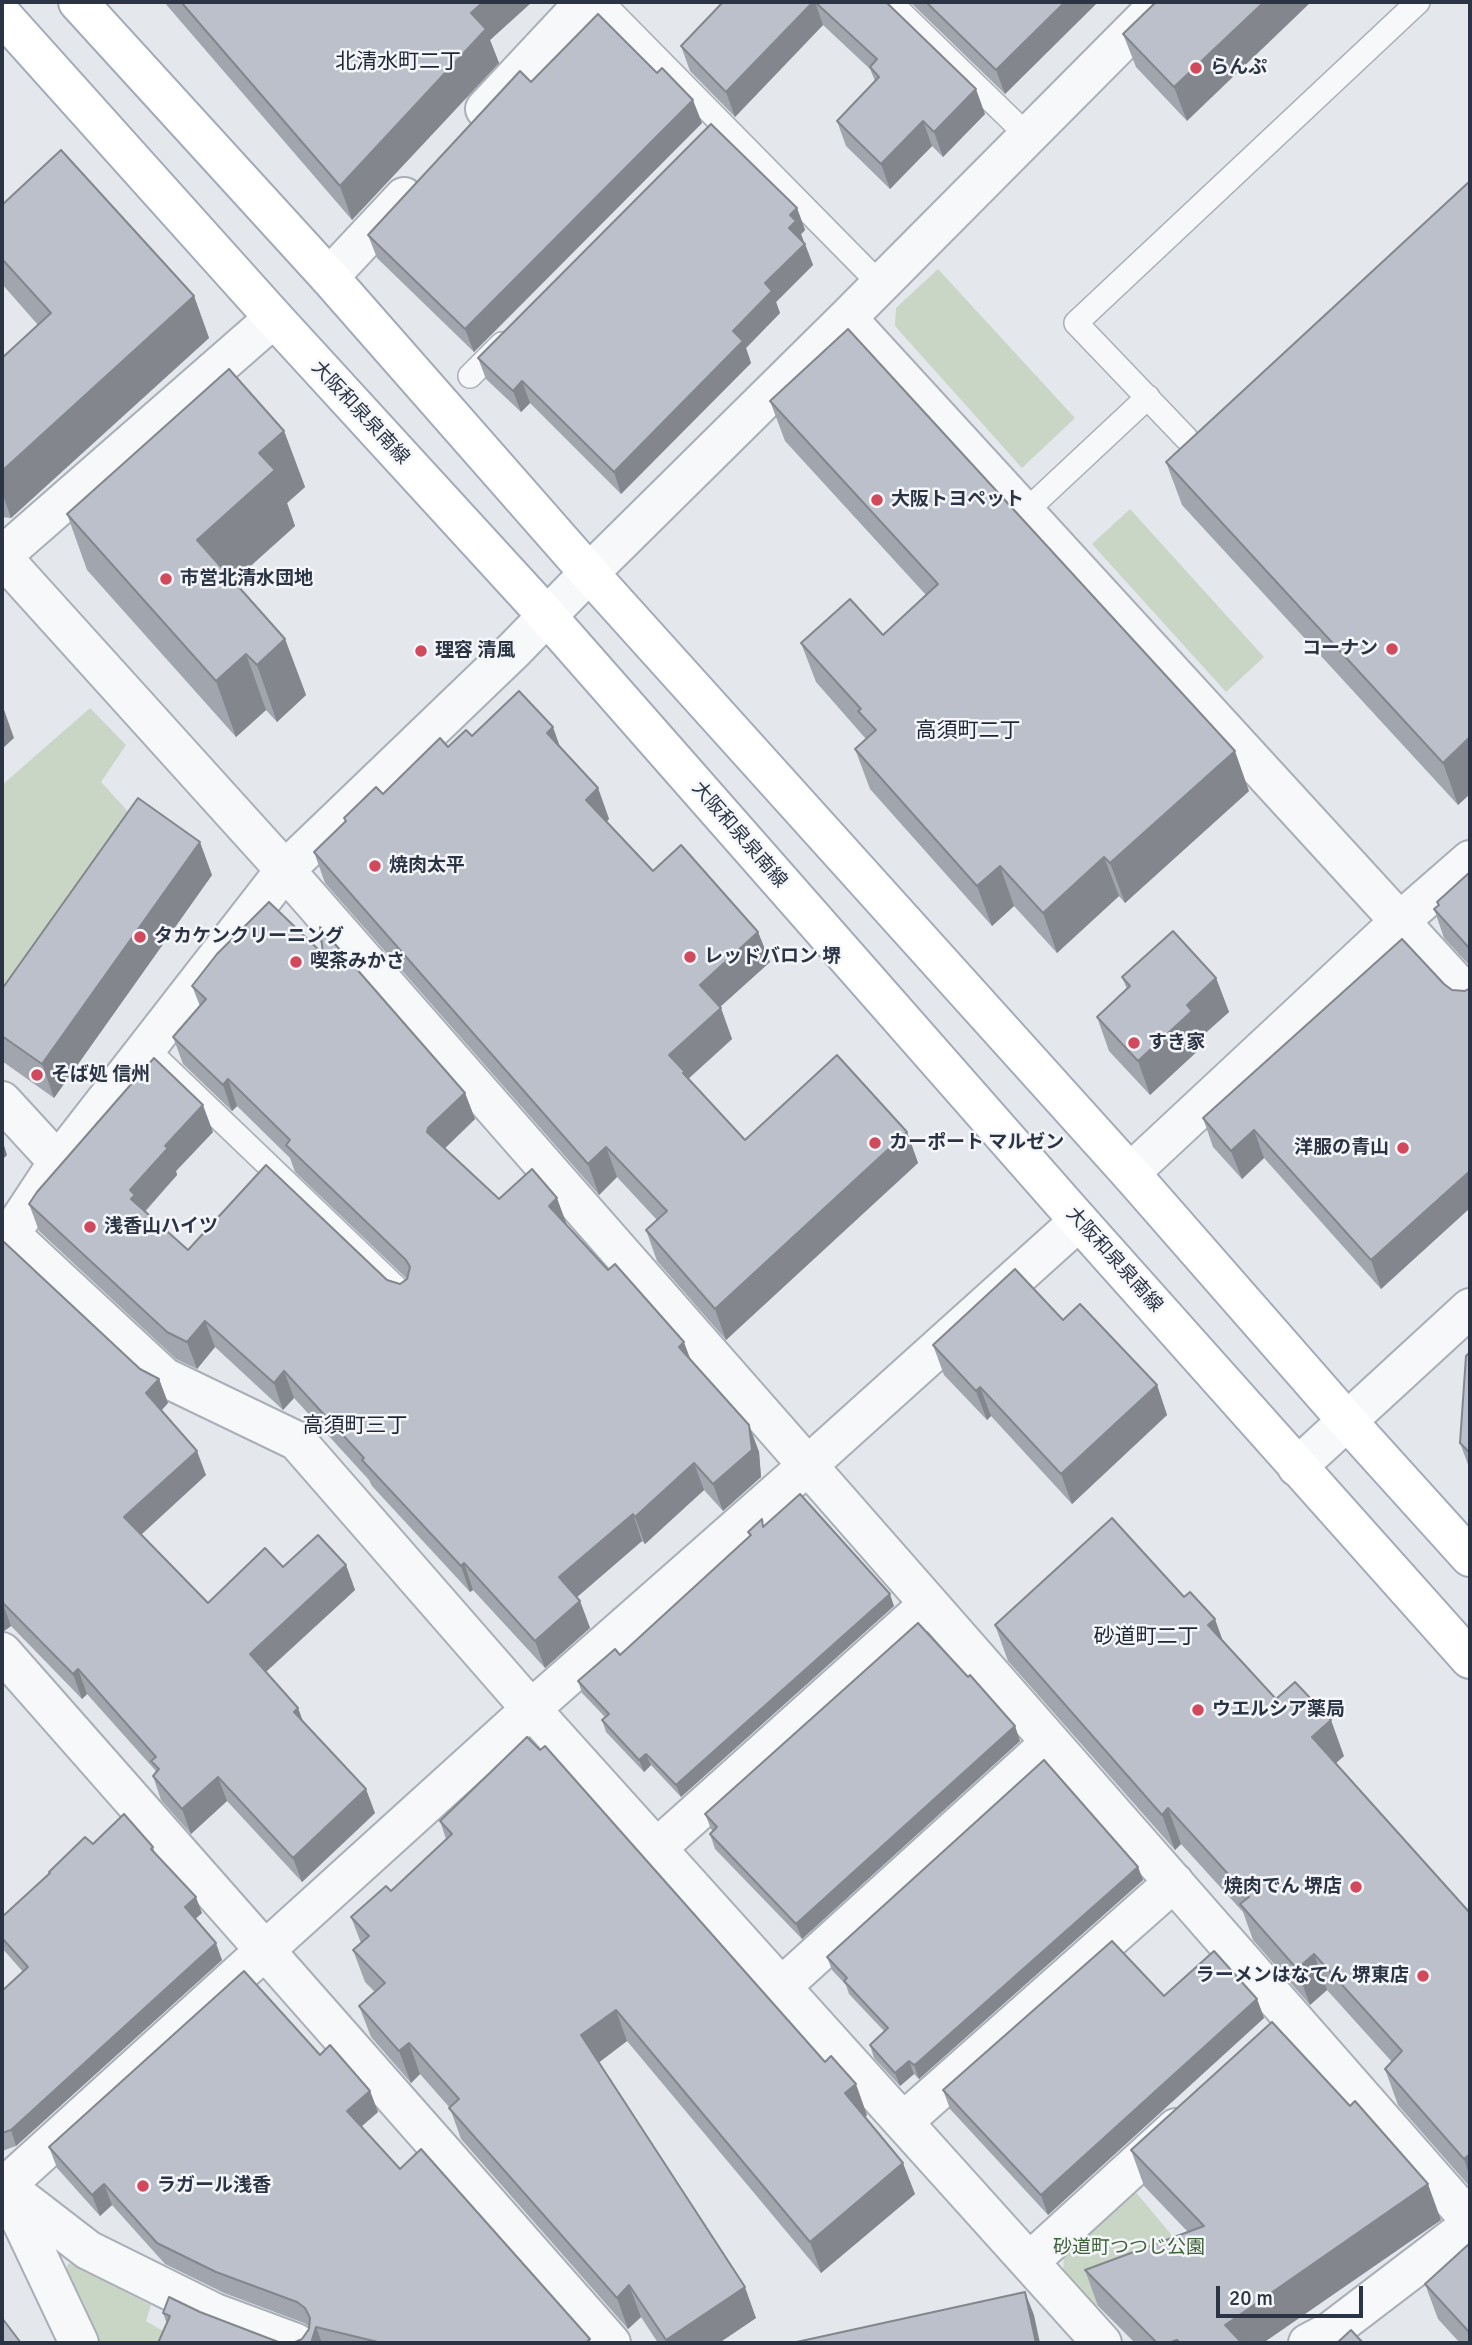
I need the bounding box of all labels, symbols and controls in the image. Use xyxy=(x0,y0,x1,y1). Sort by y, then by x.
district label: 北清水町二丁 xyxy=(335,49,461,75)
place label: らんぷ xyxy=(1210,57,1267,79)
marker: らんぷ xyxy=(1188,60,1204,76)
street label: 大阪和泉泉南線 xyxy=(306,357,414,469)
place label: 大阪トヨペット xyxy=(891,489,1024,511)
marker: 大阪トヨペット xyxy=(869,492,885,508)
place label: 市営北清水団地 xyxy=(180,568,313,590)
marker: 市営北清水団地 xyxy=(158,571,174,587)
place label: コーナン xyxy=(1302,638,1378,660)
place label: 理容 清風 xyxy=(435,640,515,662)
marker: コーナン xyxy=(1384,641,1400,657)
marker: 理容 清風 xyxy=(413,643,429,659)
district label: 高須町二丁 xyxy=(916,718,1020,744)
street label: 大阪和泉泉南線 xyxy=(687,777,791,893)
place label: 焼肉太平 xyxy=(389,855,465,877)
marker: 焼肉太平 xyxy=(367,858,383,874)
place label: タカケンクリーニング xyxy=(154,926,344,948)
marker: タカケンクリーニング xyxy=(132,929,148,945)
place label: レッドバロン 堺 xyxy=(704,946,841,968)
marker: レッドバロン 堺 xyxy=(682,949,698,965)
place label: 喫茶みかさ xyxy=(310,951,405,973)
marker: 喫茶みかさ xyxy=(288,954,304,970)
place label: すき家 xyxy=(1148,1032,1205,1054)
marker: すき家 xyxy=(1126,1035,1142,1051)
place label: そば処 信州 xyxy=(51,1064,150,1086)
marker: そば処 信州 xyxy=(29,1067,45,1083)
place label: カーポート マルゼン xyxy=(889,1132,1064,1154)
marker: カーポート マルゼン xyxy=(867,1135,883,1151)
place label: 洋服の青山 xyxy=(1294,1137,1389,1159)
marker: 洋服の青山 xyxy=(1395,1140,1411,1156)
street label: 大阪和泉泉南線 xyxy=(1061,1203,1167,1317)
place label: 浅香山ハイツ xyxy=(104,1216,218,1238)
marker: 浅香山ハイツ xyxy=(82,1219,98,1235)
district label: 高須町三丁 xyxy=(303,1413,407,1439)
district label: 砂道町二丁 xyxy=(1094,1624,1198,1650)
place label: ウエルシア薬局 xyxy=(1212,1699,1345,1721)
marker: ウエルシア薬局 xyxy=(1190,1702,1206,1718)
place label: 焼肉でん 堺店 xyxy=(1224,1876,1342,1898)
marker: 焼肉でん 堺店 xyxy=(1348,1879,1364,1895)
place label: ラーメンはなてん 堺東店 xyxy=(1196,1965,1409,1987)
marker: ラーメンはなてん 堺東店 xyxy=(1415,1968,1431,1984)
place label: ラガール浅香 xyxy=(157,2175,271,2197)
marker: ラガール浅香 xyxy=(135,2178,151,2194)
park label: 砂道町つつじ公園 xyxy=(1053,2237,1205,2259)
scale bar xyxy=(1220,2272,1367,2316)
text: 20 m xyxy=(1229,2285,1273,2311)

